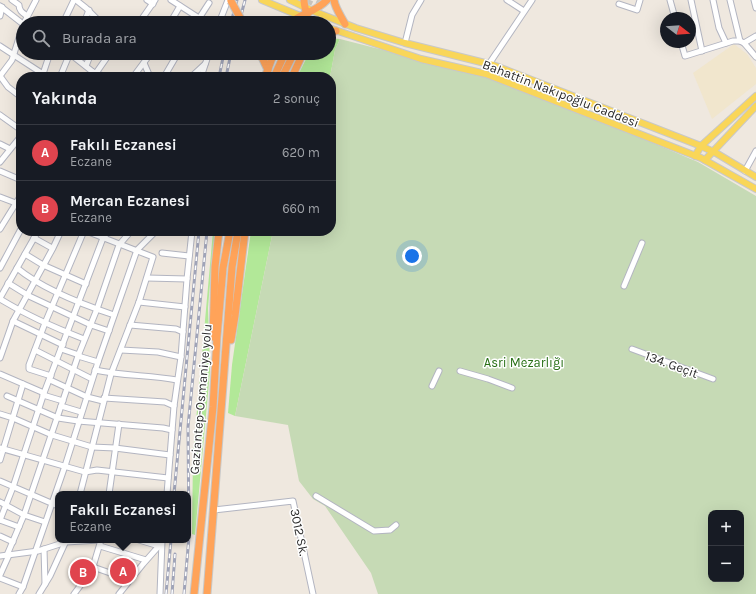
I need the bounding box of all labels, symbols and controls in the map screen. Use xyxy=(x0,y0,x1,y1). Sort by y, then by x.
north arrow xyxy=(660,12,696,48)
search box xyxy=(16,16,336,60)
icon: search xyxy=(30,27,52,49)
text: Burada ara xyxy=(62,29,137,47)
street label: Bahattin Nakıpoğlu Caddesi xyxy=(480,57,641,130)
text: Yakında xyxy=(32,88,97,108)
text: 2 sonuç xyxy=(273,91,320,106)
text: Fakılı Eczanesi xyxy=(70,136,177,154)
text: A xyxy=(41,145,49,160)
text: 620 m xyxy=(282,145,320,160)
text: Eczane xyxy=(70,154,112,169)
text: Mercan Eczanesi xyxy=(70,192,190,210)
text: B xyxy=(41,201,49,216)
text: 660 m xyxy=(282,201,320,216)
text: Eczane xyxy=(70,210,112,225)
your location xyxy=(402,246,422,266)
street label: Gaziantep-Osmaniye yolu xyxy=(186,323,215,475)
street label: 134. Geçit xyxy=(643,348,700,381)
park label: Asri Mezarlığı xyxy=(484,355,564,370)
popup xyxy=(55,491,191,543)
text: Fakılı Eczanesi xyxy=(70,501,176,519)
street label: 3012 Sk. xyxy=(287,507,312,557)
map controls xyxy=(708,510,744,582)
button: + xyxy=(708,510,744,546)
text: Eczane xyxy=(70,519,111,534)
button: − xyxy=(708,546,744,582)
pin: A xyxy=(110,556,136,586)
pin: B xyxy=(70,557,96,587)

